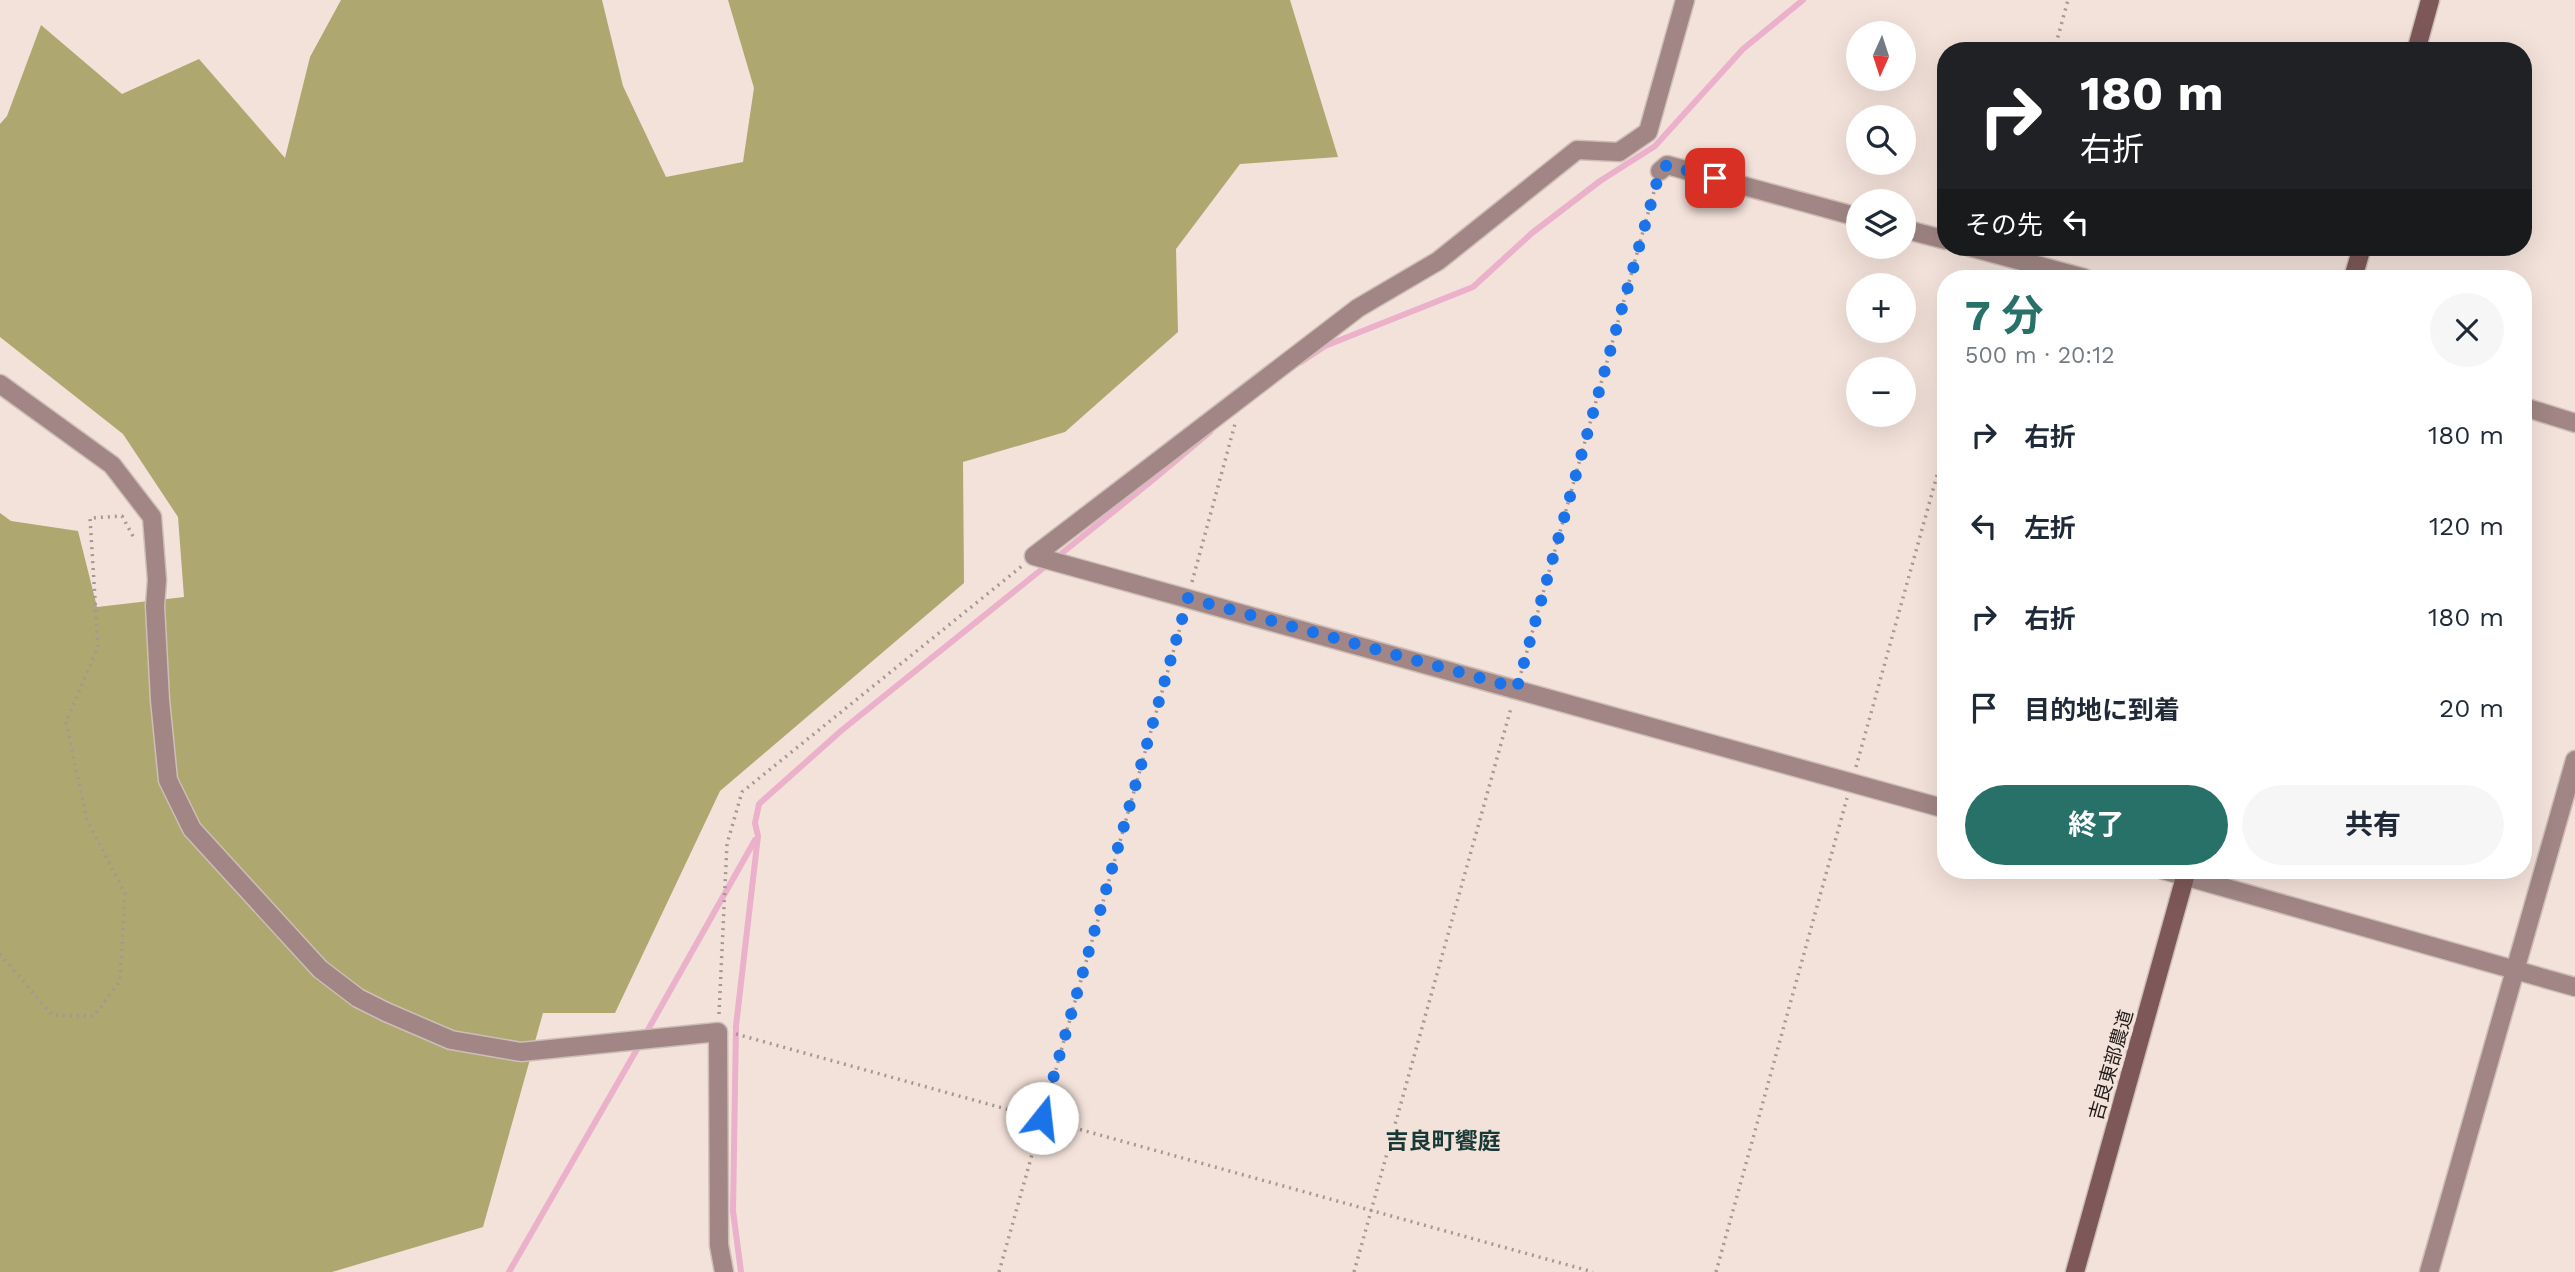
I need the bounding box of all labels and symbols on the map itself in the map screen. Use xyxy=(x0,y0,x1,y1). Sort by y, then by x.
north arrow xyxy=(1846,21,1916,91)
pin xyxy=(1685,148,1745,208)
street label: 吉良東部農道 xyxy=(2084,1007,2138,1123)
position arrow xyxy=(1005,1081,1079,1155)
district label: 吉良町饗庭 xyxy=(1386,1128,1501,1155)

